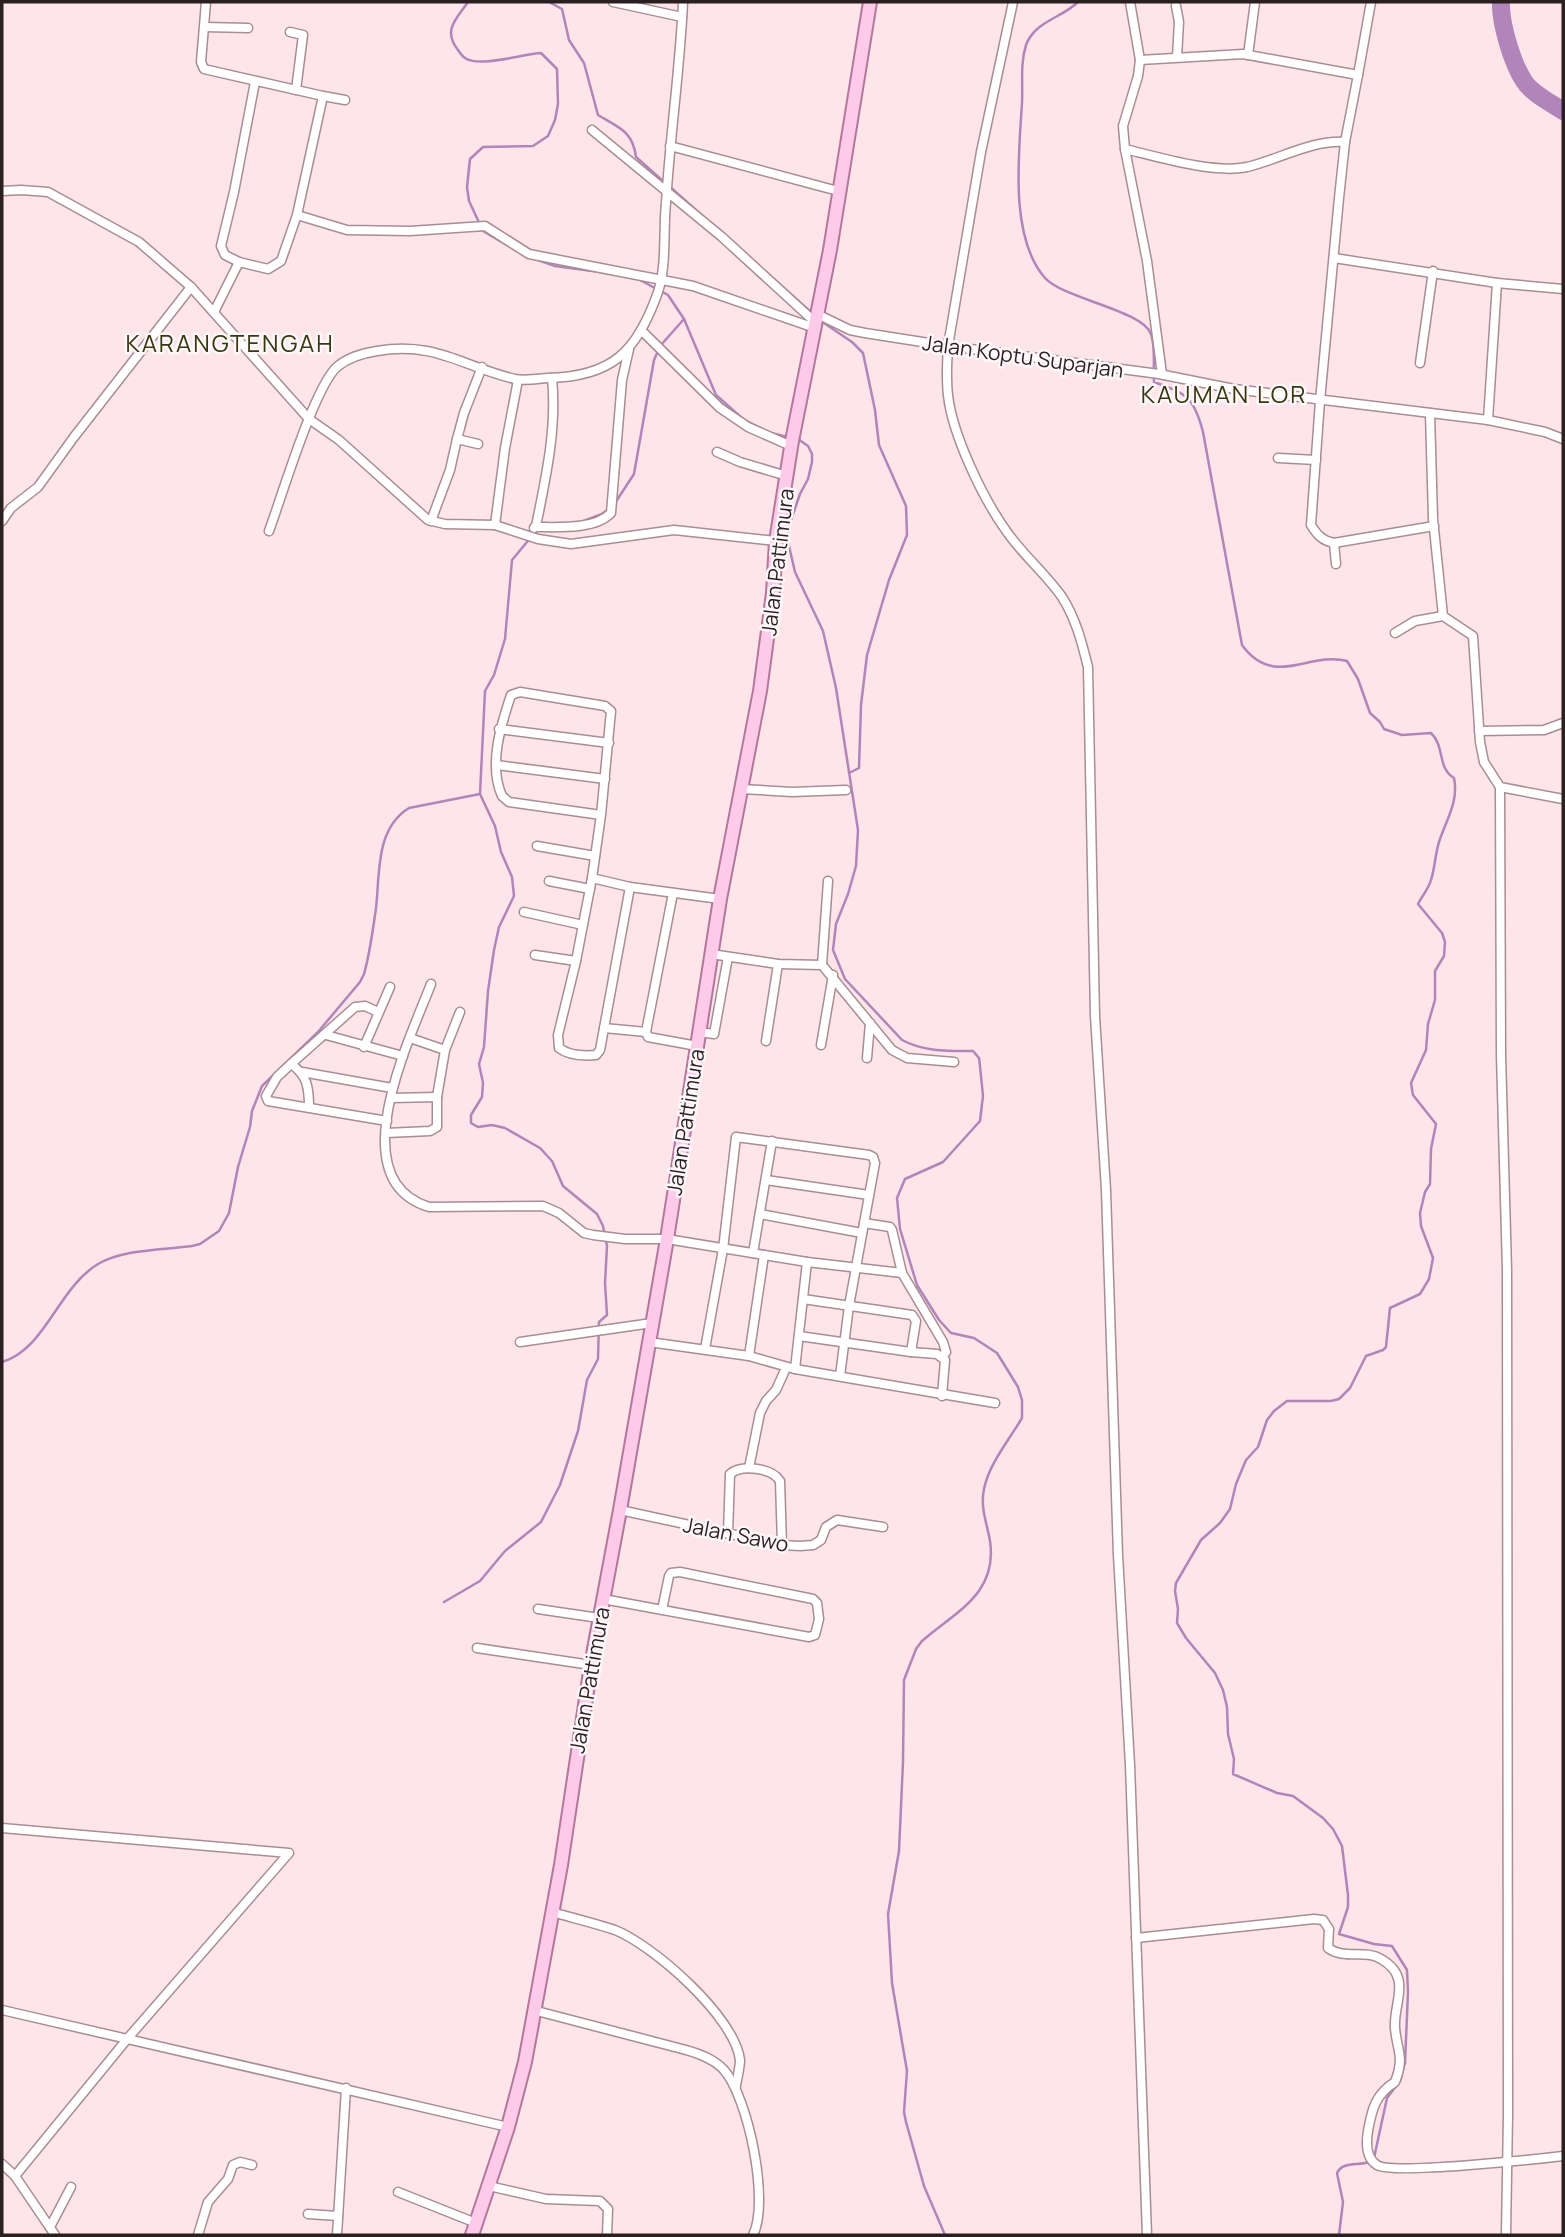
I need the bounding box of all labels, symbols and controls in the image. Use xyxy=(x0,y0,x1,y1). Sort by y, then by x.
district label: KARANGTENGAH xyxy=(125,326,335,359)
street label: Jalan Koptu Suparjan xyxy=(921,328,1125,384)
district label: KAUMAN LOR xyxy=(1141,377,1307,410)
street label: Jalan Pattimura xyxy=(754,487,800,637)
street label: Jalan Pattimura xyxy=(660,1047,710,1197)
street label: Jalan Sawo xyxy=(681,1510,791,1558)
street label: Jalan Pattimura xyxy=(562,1605,616,1755)

